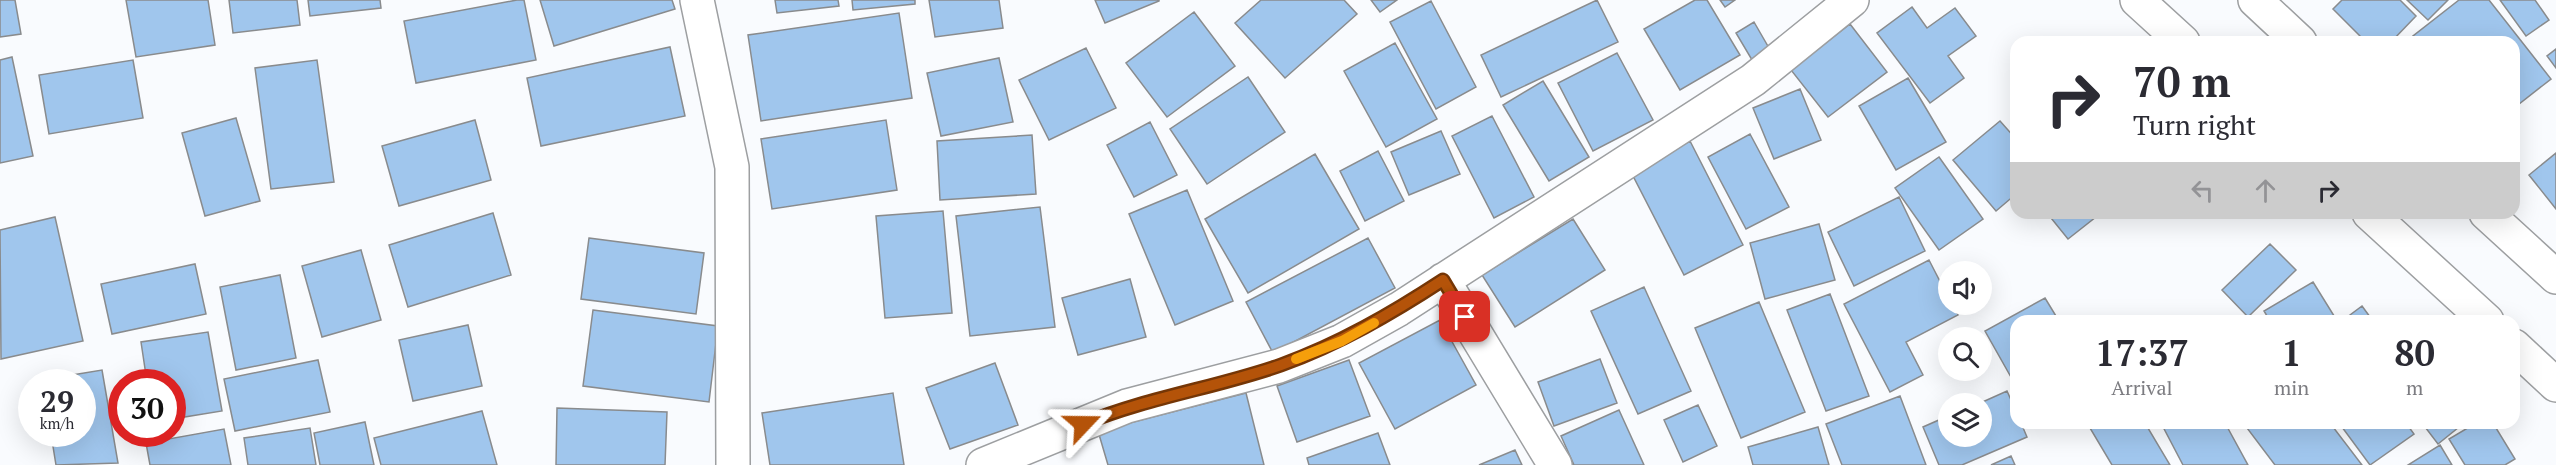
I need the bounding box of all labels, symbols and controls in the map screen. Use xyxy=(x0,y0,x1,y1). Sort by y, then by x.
text: 70 m xyxy=(2133,53,2231,109)
icon: right xyxy=(2034,60,2112,138)
text: Turn right xyxy=(2133,107,2256,143)
icon: left xyxy=(2186,174,2219,207)
icon: ahead xyxy=(2249,174,2282,207)
icon: right xyxy=(2312,174,2345,207)
map controls xyxy=(1938,261,1992,447)
button: sound xyxy=(1938,261,1992,315)
pin xyxy=(1439,291,1490,342)
icon: arrive xyxy=(1448,300,1481,333)
button: search xyxy=(1938,327,1992,381)
text: 17:37 xyxy=(2095,329,2189,376)
text: 1 xyxy=(2281,329,2302,376)
text: 80 xyxy=(2394,329,2435,376)
speed limit sign: 30 xyxy=(108,369,186,447)
text: Arrival xyxy=(2111,374,2173,401)
text: min xyxy=(2274,374,2309,401)
text: m xyxy=(2406,374,2423,401)
text: 29 xyxy=(40,381,74,421)
position arrow xyxy=(1051,392,1115,456)
button: layers xyxy=(1938,393,1992,447)
text: km/h xyxy=(40,413,74,433)

